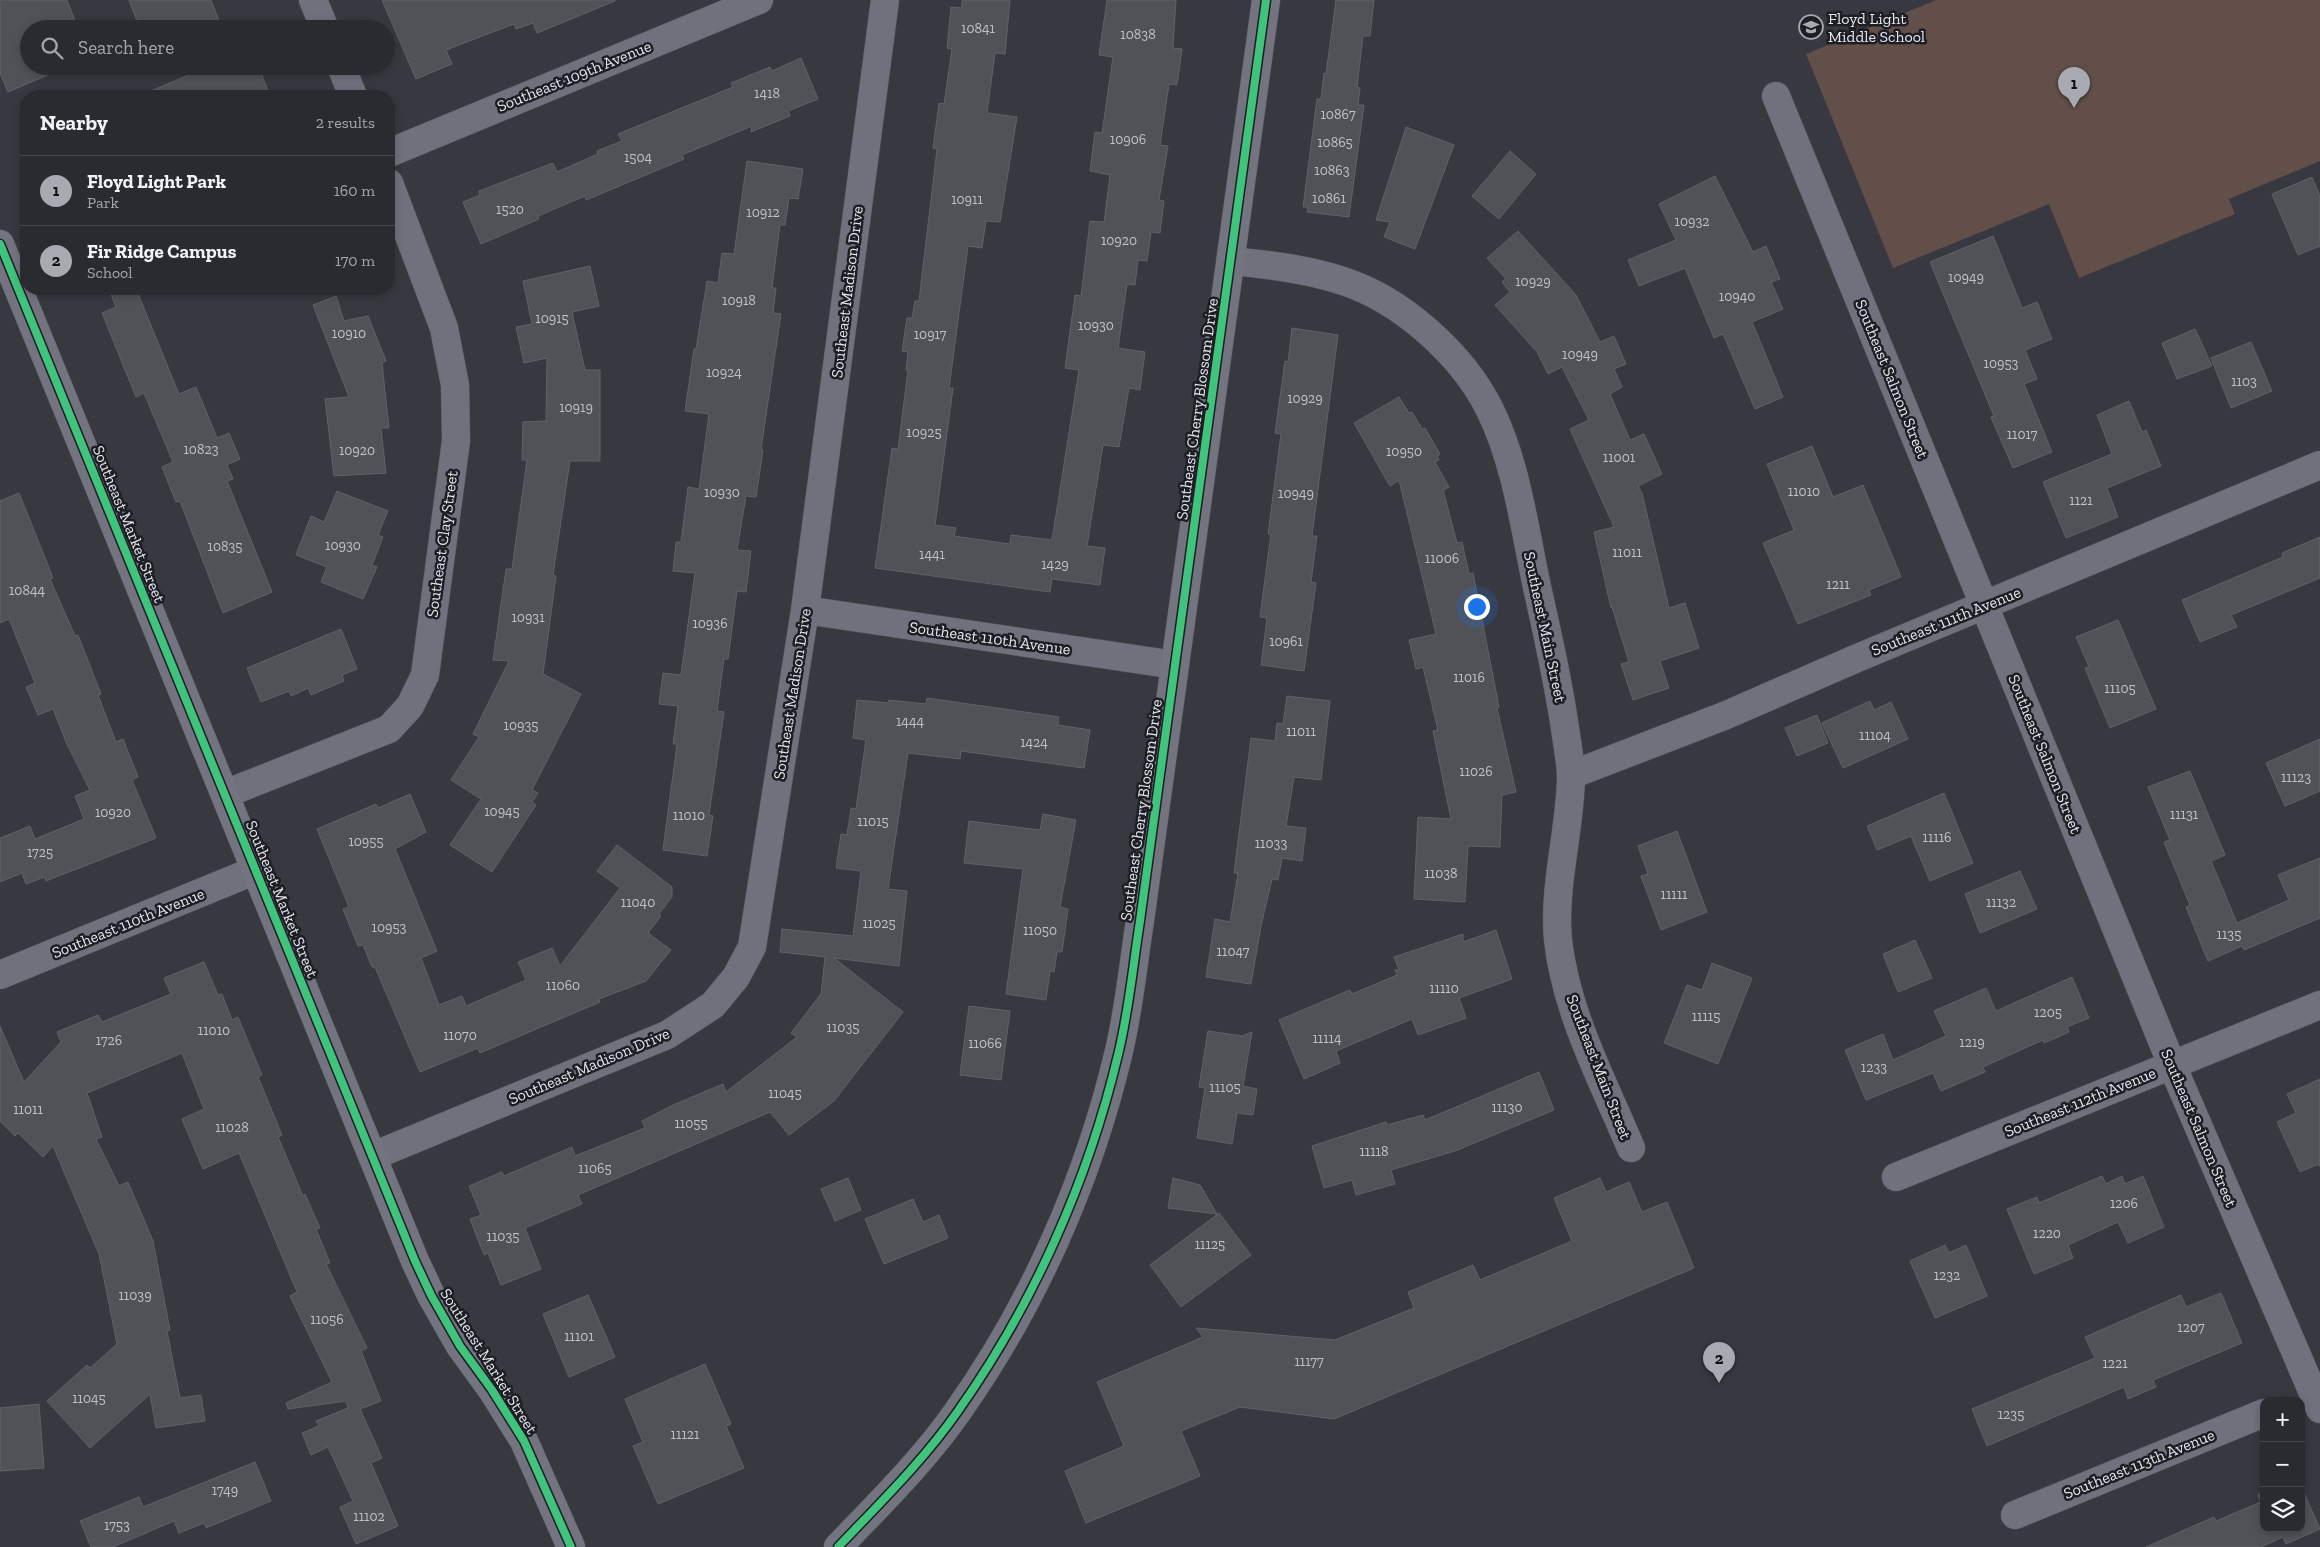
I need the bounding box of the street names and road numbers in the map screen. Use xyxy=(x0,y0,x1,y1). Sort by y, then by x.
street label: Southeast 109th Avenue xyxy=(494,36,654,116)
street label: Southeast Madison Drive xyxy=(827,205,867,379)
street label: Southeast Cherry Blossom Drive xyxy=(1172,297,1222,521)
street label: Southeast Salmon Street xyxy=(1851,297,1933,461)
street label: Southeast Market Street xyxy=(89,443,169,606)
street label: Southeast Clay Street xyxy=(422,469,462,619)
street label: Southeast Main Street xyxy=(1520,550,1570,704)
street label: Southeast 111th Avenue xyxy=(1868,582,2024,660)
street label: Southeast Madison Drive xyxy=(769,607,815,781)
street label: Southeast 110th Avenue xyxy=(908,617,1072,659)
street label: Southeast Salmon Street xyxy=(2004,672,2086,836)
street label: Southeast Cherry Blossom Drive xyxy=(1116,698,1166,922)
street label: Southeast Market Street xyxy=(242,818,322,981)
street label: Southeast 110th Avenue xyxy=(49,884,207,962)
street label: Southeast Main Street xyxy=(1563,992,1635,1142)
street label: Southeast Madison Drive xyxy=(506,1023,672,1109)
street label: Southeast Salmon Street xyxy=(2157,1046,2241,1210)
street label: Southeast 112th Avenue xyxy=(2002,1063,2158,1141)
street label: Southeast Market Street xyxy=(436,1285,542,1437)
street label: Southeast 113th Avenue xyxy=(2061,1425,2217,1503)

